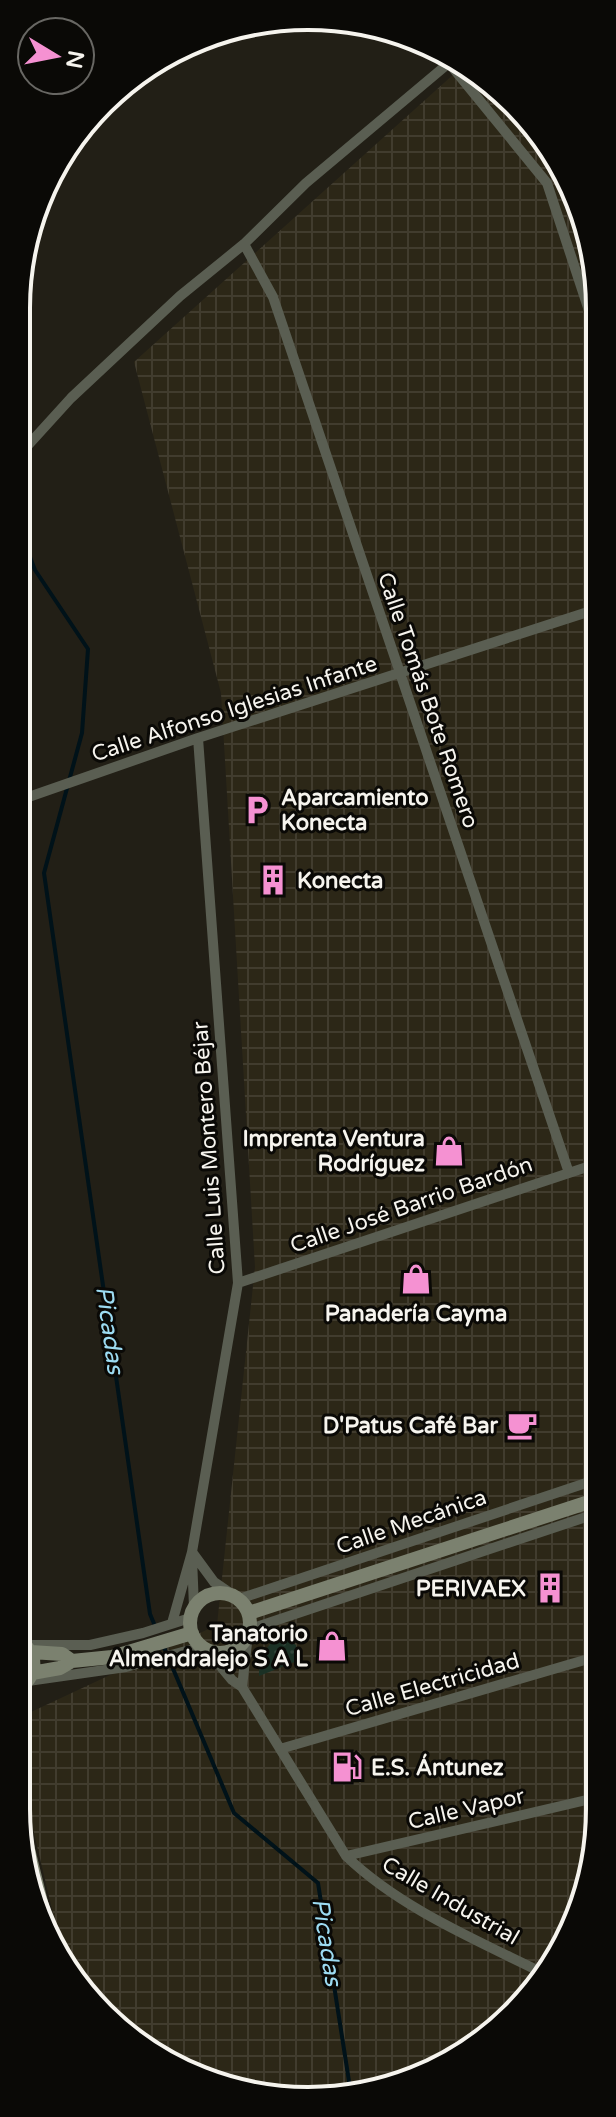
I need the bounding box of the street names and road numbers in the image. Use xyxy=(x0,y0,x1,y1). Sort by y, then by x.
street label: Calle Tomás Bote Romero xyxy=(372,569,484,832)
street label: Calle Alfonso Iglesias Infante xyxy=(88,650,380,767)
street label: Calle Luis Montero Béjar xyxy=(187,1020,231,1275)
street label: Calle José Barrio Bardón xyxy=(287,1151,536,1259)
street label: Calle Mecánica xyxy=(333,1484,490,1560)
street label: Calle Electricidad xyxy=(342,1648,522,1722)
street label: Calle Vapor xyxy=(405,1783,528,1835)
street label: Calle Industrial xyxy=(377,1851,524,1951)

